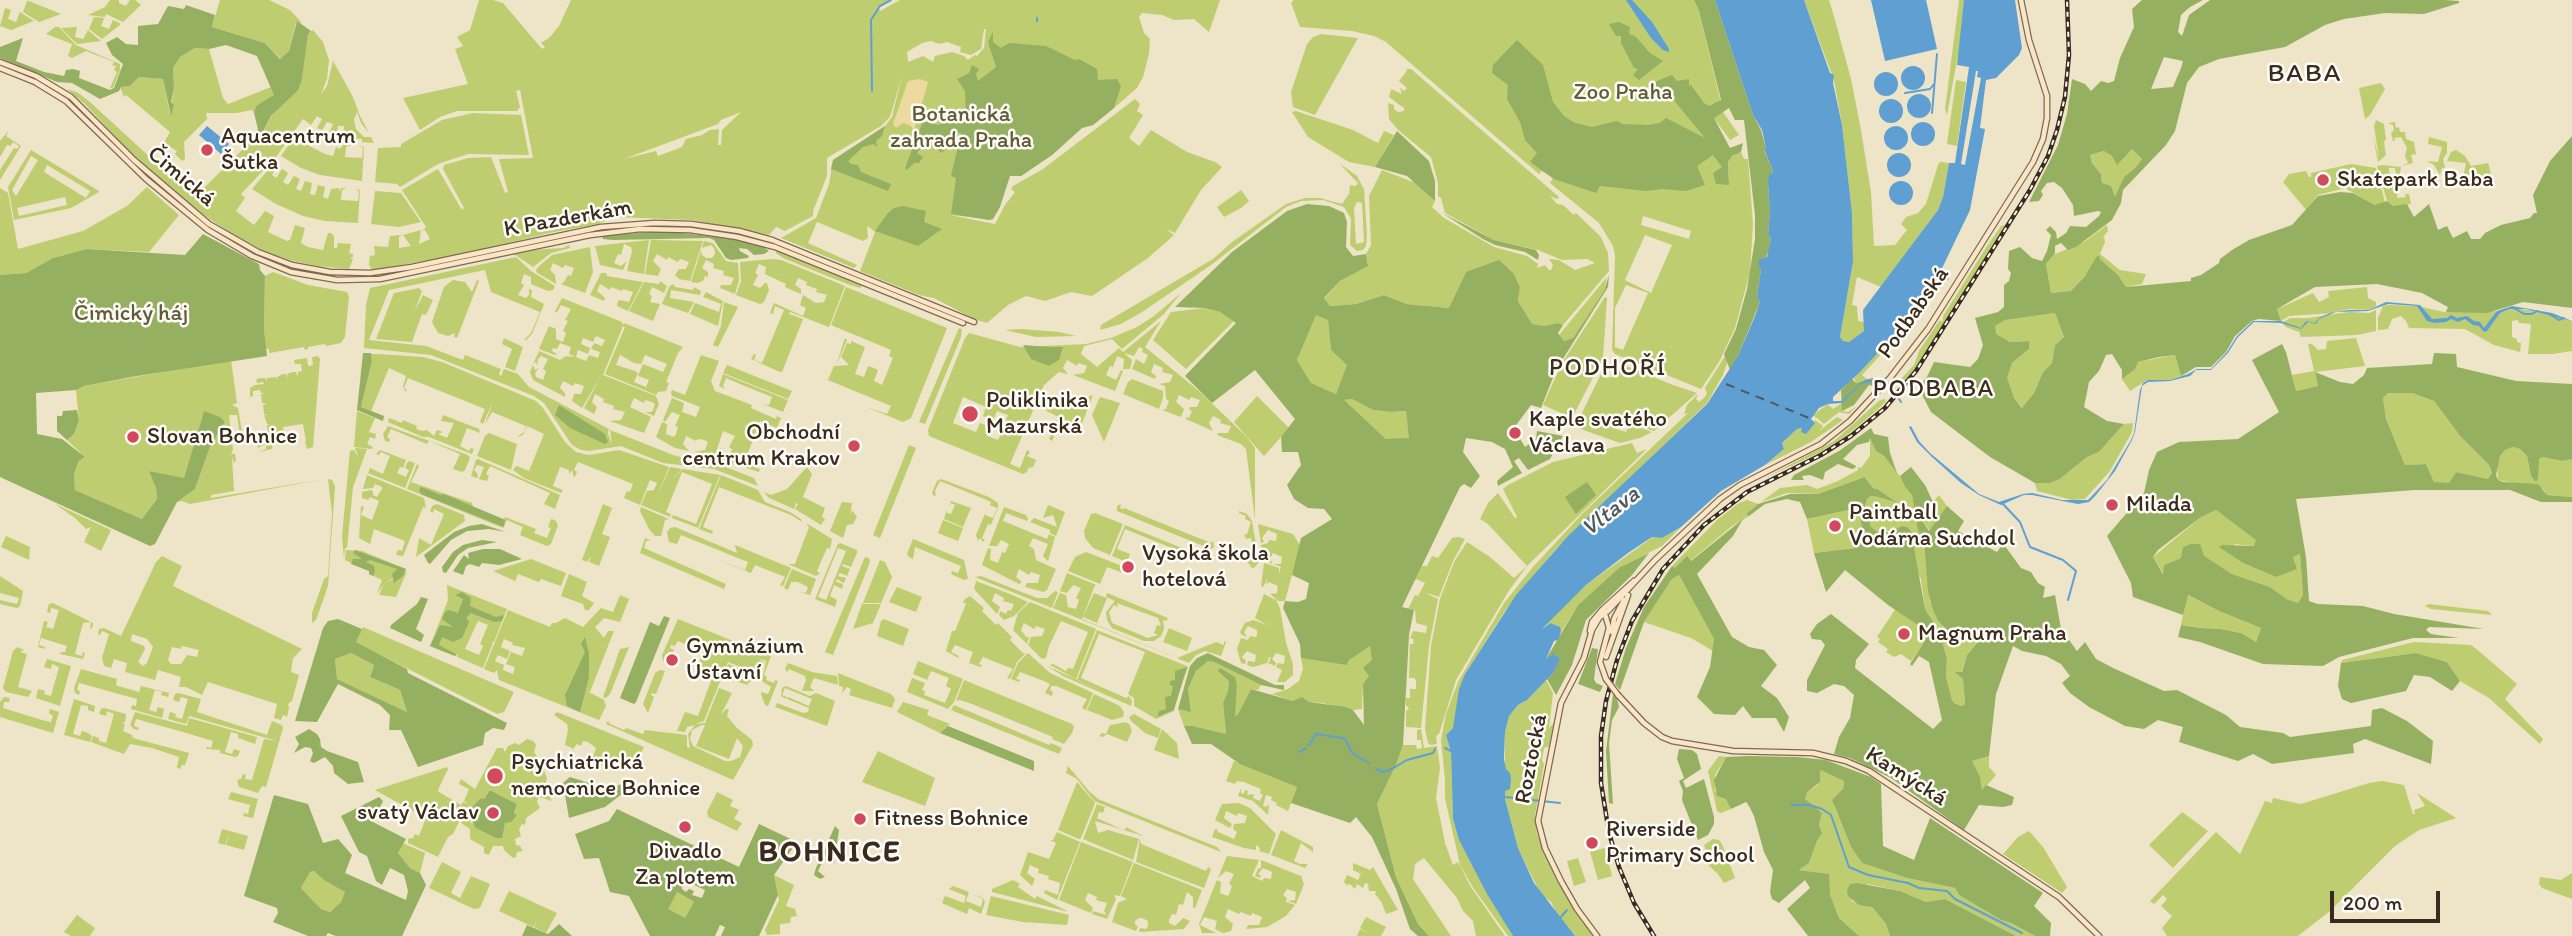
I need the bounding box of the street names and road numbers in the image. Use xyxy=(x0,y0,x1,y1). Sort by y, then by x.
street label: Čimická xyxy=(141,141,221,213)
street label: K Pazderkám xyxy=(502,194,634,244)
street label: Podbabská xyxy=(1872,262,1956,364)
street label: Roztocká xyxy=(1510,712,1554,806)
street label: Kamýcká xyxy=(1860,741,1952,813)

